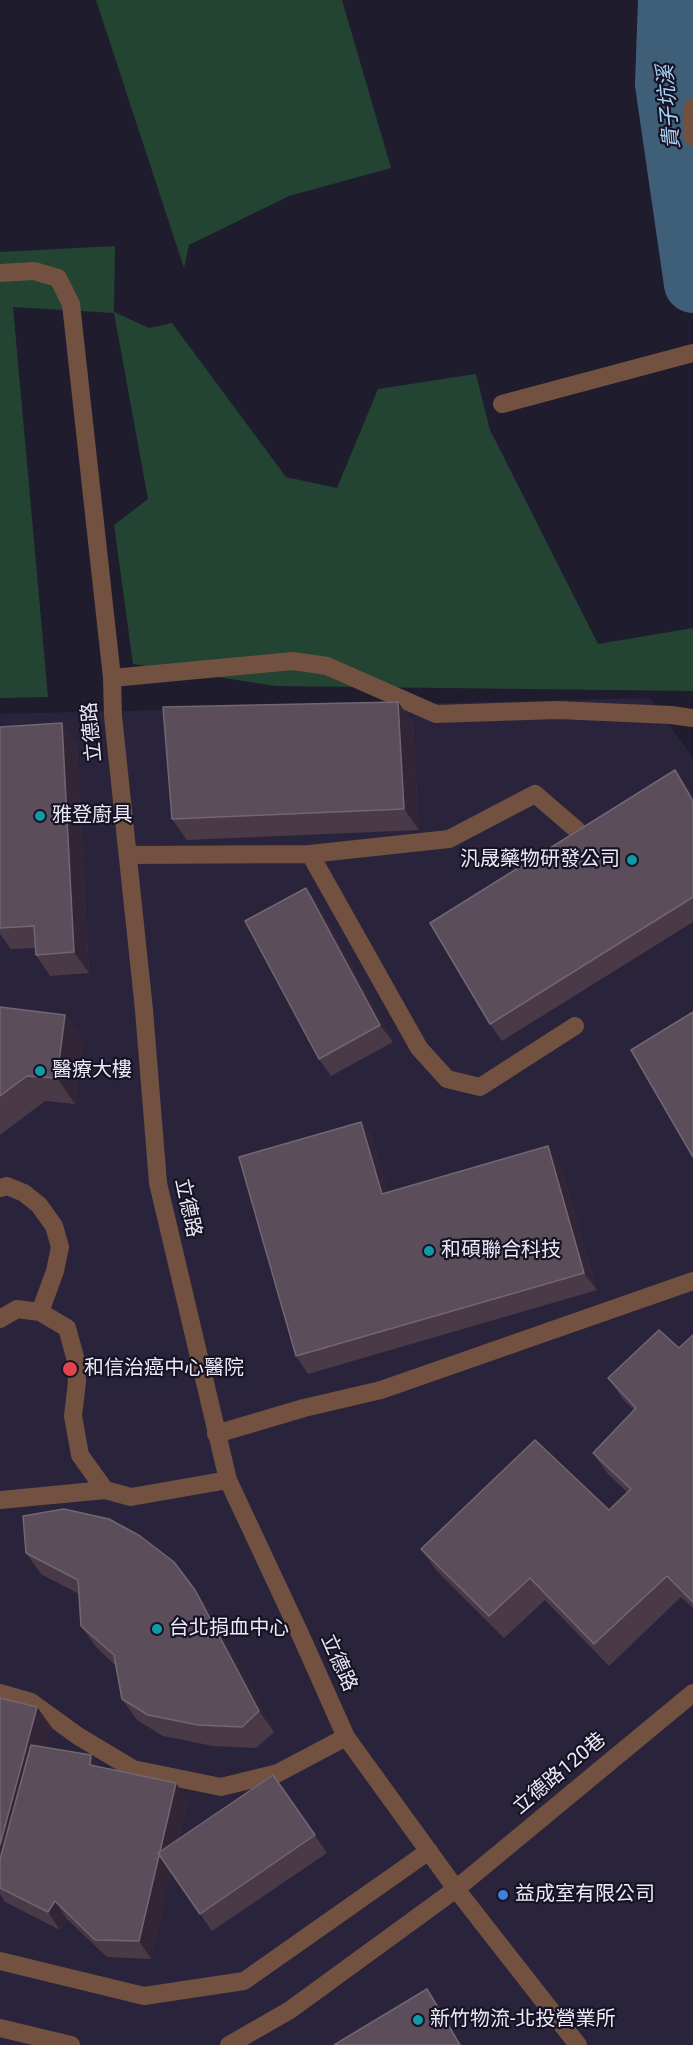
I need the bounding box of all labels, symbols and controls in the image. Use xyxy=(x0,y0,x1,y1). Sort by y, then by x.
water label: 貴子坑溪 xyxy=(654,64,686,150)
street label: 立德路 xyxy=(78,701,108,763)
place label: 雅登廚具 xyxy=(52,804,132,828)
marker: 雅登廚具 xyxy=(33,809,47,823)
place label: 汎晟藥物研發公司 xyxy=(460,848,620,872)
marker: 汎晟藥物研發公司 xyxy=(625,853,639,867)
place label: 醫療大樓 xyxy=(52,1059,132,1083)
marker: 醫療大樓 xyxy=(33,1064,47,1078)
street label: 立德路 xyxy=(169,1176,205,1240)
place label: 和碩聯合科技 xyxy=(441,1239,561,1263)
marker: 和碩聯合科技 xyxy=(422,1244,436,1258)
place label: 和信治癌中心醫院 xyxy=(84,1357,244,1381)
marker: 和信治癌中心醫院 xyxy=(61,1360,79,1378)
place label: 台北捐血中心 xyxy=(169,1617,289,1641)
marker: 台北捐血中心 xyxy=(150,1622,164,1636)
street label: 立德路 xyxy=(315,1631,361,1695)
street label: 立德路120巷 xyxy=(509,1728,611,1820)
place label: 益成室有限公司 xyxy=(515,1883,655,1907)
marker: 益成室有限公司 xyxy=(496,1888,510,1902)
place label: 新竹物流-北投營業所 xyxy=(430,2008,616,2032)
marker: 新竹物流-北投營業所 xyxy=(411,2013,425,2027)

